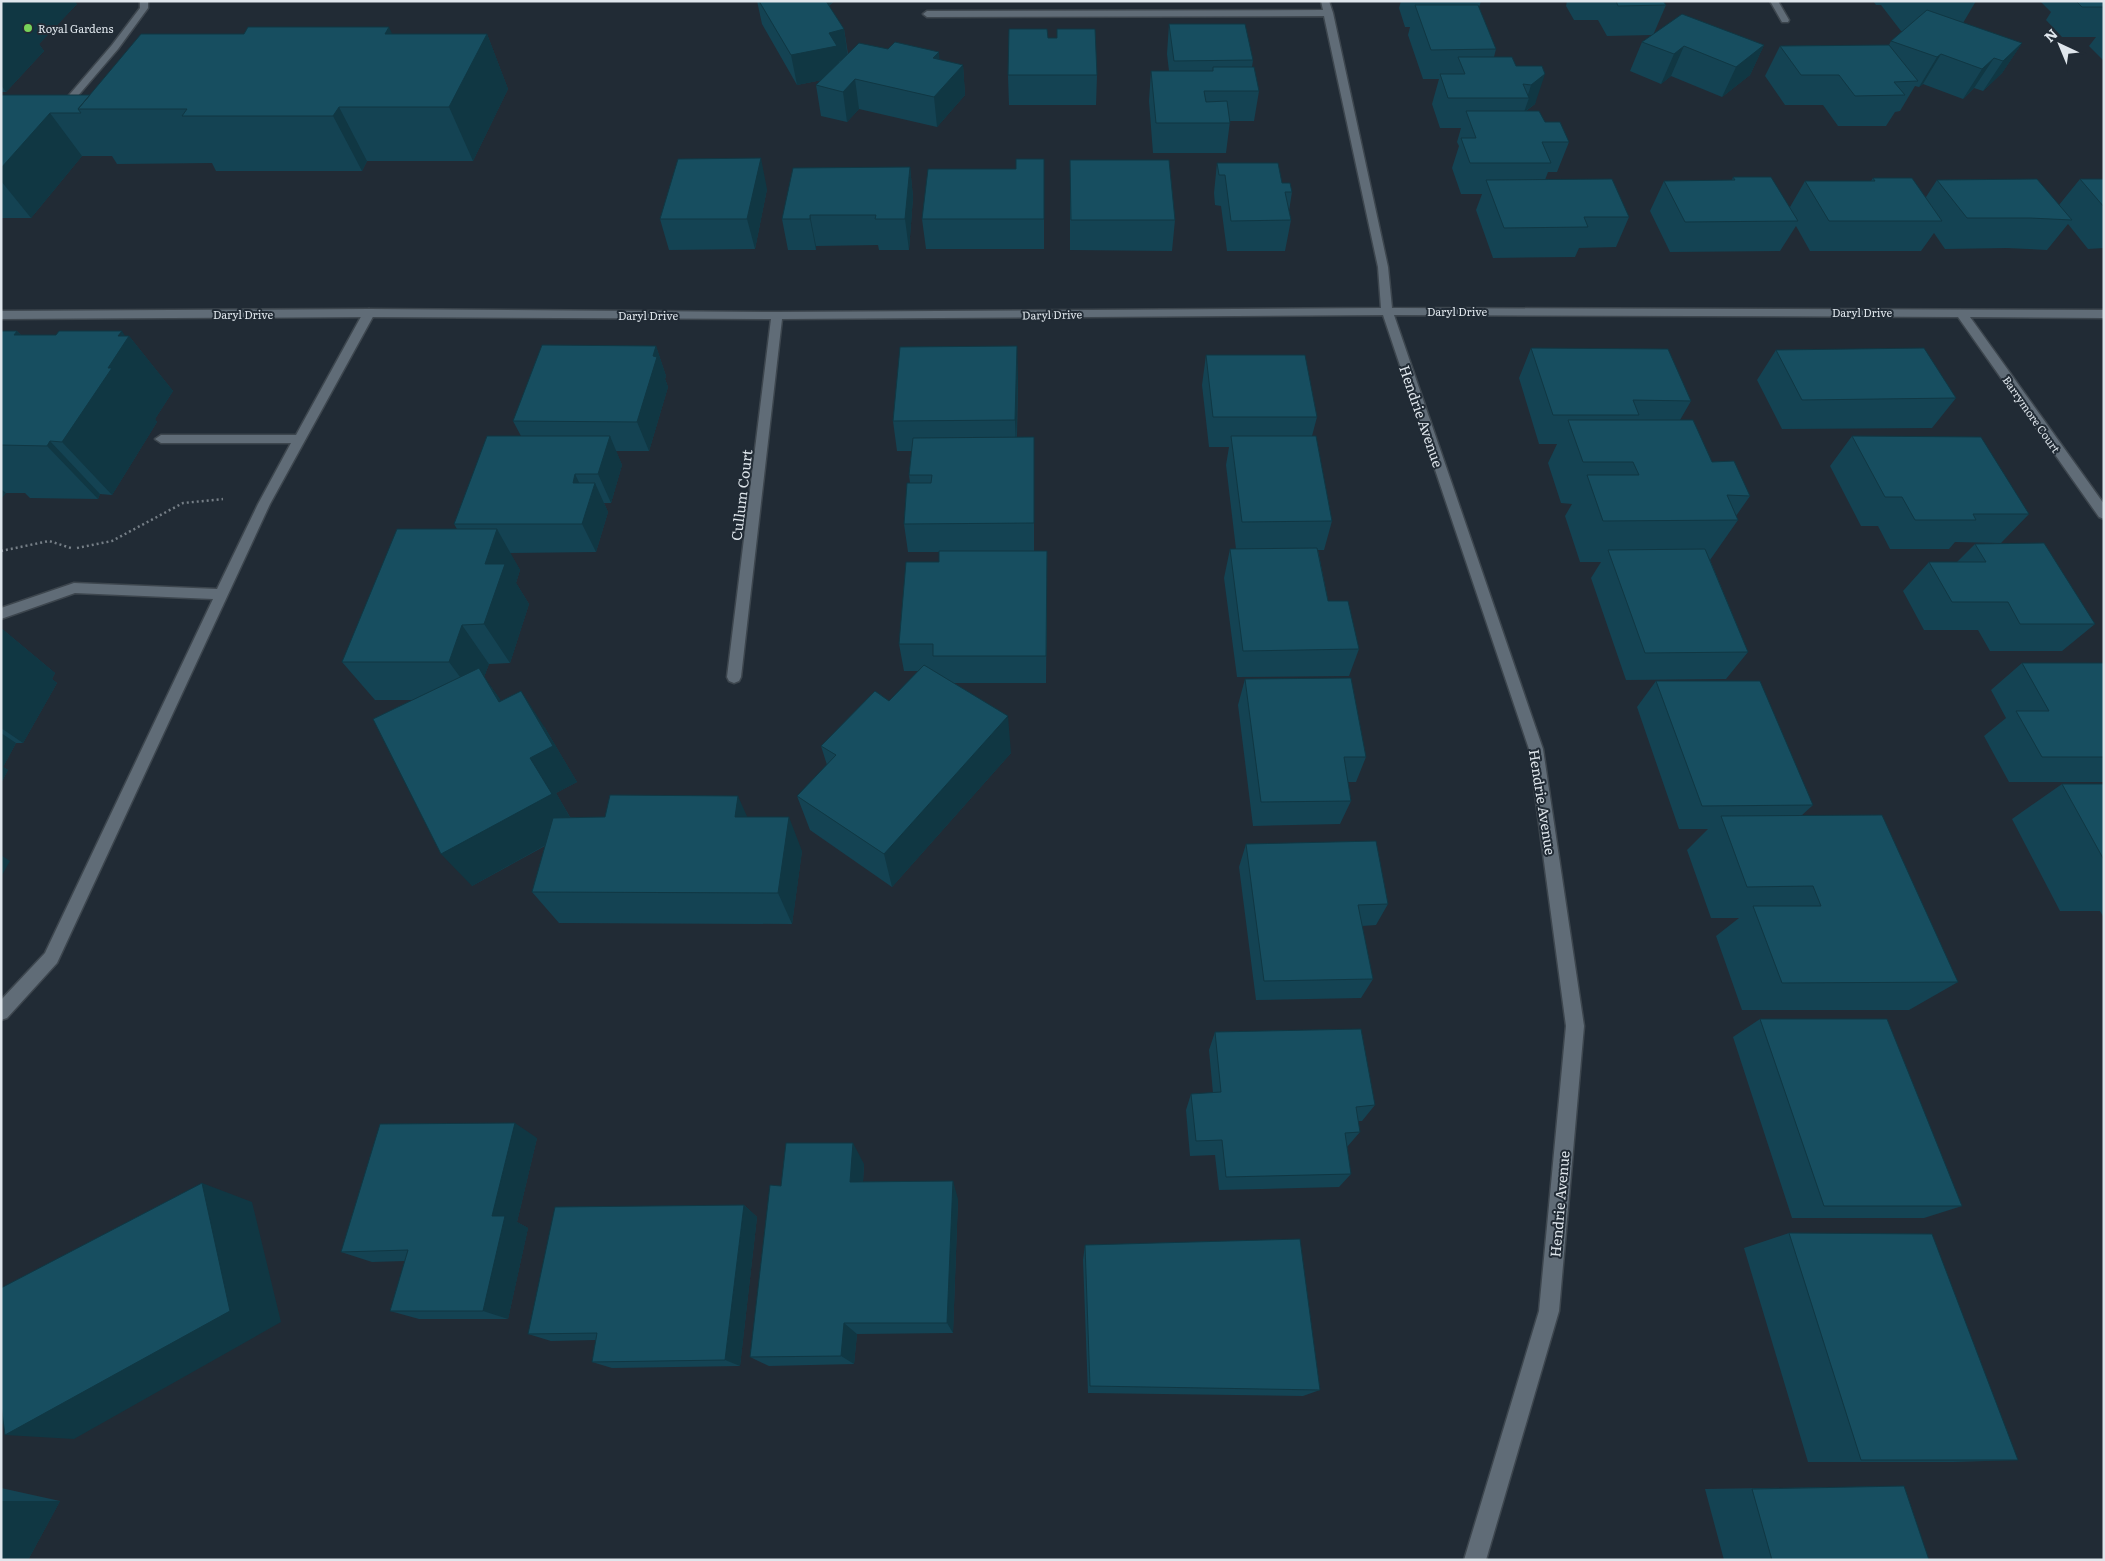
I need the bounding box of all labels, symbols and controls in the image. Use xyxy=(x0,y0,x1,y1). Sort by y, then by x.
place label: Royal Gardens xyxy=(38,20,113,36)
north arrow xyxy=(2035,20,2085,70)
marker: Royal Gardens xyxy=(22,22,34,34)
text: N xyxy=(2039,23,2062,46)
street label: Daryl Drive xyxy=(1427,303,1487,319)
street label: Daryl Drive xyxy=(1832,304,1892,320)
street label: Daryl Drive xyxy=(1022,305,1083,323)
street label: Daryl Drive xyxy=(213,306,273,322)
street label: Daryl Drive xyxy=(618,307,678,323)
street label: Hendrie Avenue xyxy=(1395,362,1449,470)
street label: Barrymore Court xyxy=(2000,372,2065,456)
street label: Cullum Court xyxy=(725,448,757,542)
street label: Hendrie Avenue xyxy=(1525,748,1561,856)
street label: Hendrie Avenue xyxy=(1544,1150,1574,1258)

